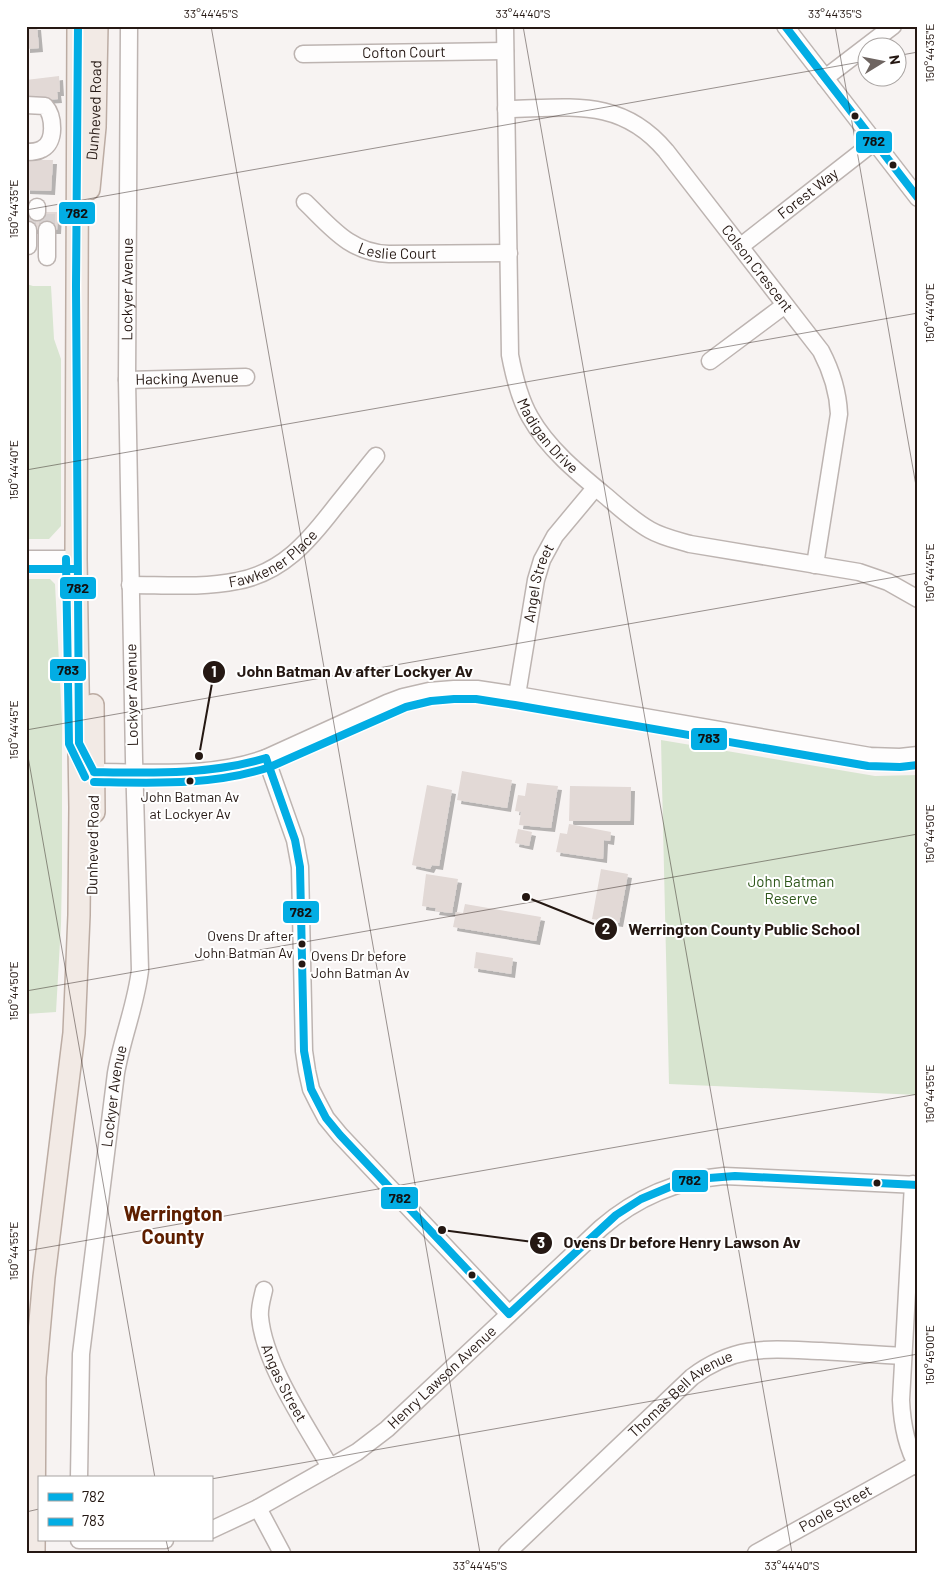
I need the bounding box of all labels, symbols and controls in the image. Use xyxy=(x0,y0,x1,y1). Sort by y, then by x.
text: 33°44'45"S xyxy=(184,6,238,20)
text: 33°44'40"S xyxy=(495,6,551,20)
text: 33°44'35"S xyxy=(808,6,862,20)
text: 150°44'35"E xyxy=(922,23,936,83)
north arrow xyxy=(856,38,906,88)
street label: Cofton Court xyxy=(362,42,446,61)
text: N xyxy=(886,54,904,66)
street label: Dunheved Road xyxy=(82,60,104,161)
unlabelled marker xyxy=(850,111,860,121)
line badge: 782 xyxy=(855,130,893,154)
text: 782 xyxy=(863,132,885,149)
unlabelled marker xyxy=(888,160,898,170)
street label: Forest Way xyxy=(773,164,841,222)
text: 150°44'35"E xyxy=(6,179,20,239)
line badge: 782 xyxy=(58,201,96,225)
text: 782 xyxy=(66,204,88,221)
street label: Colson Crescent xyxy=(718,221,798,315)
street label: Lockyer Avenue xyxy=(117,238,136,341)
street label: Leslie Court xyxy=(356,238,437,262)
text: 150°44'40"E xyxy=(922,283,936,343)
street label: Hacking Avenue xyxy=(135,367,239,388)
street label: Madigan Drive xyxy=(514,395,583,477)
text: 150°44'40"E xyxy=(6,440,20,500)
street label: Fawkener Place xyxy=(227,525,321,590)
street label: Angel Street xyxy=(519,540,557,624)
text: 150°44'45"E xyxy=(922,543,936,603)
line badge: 782 xyxy=(59,576,97,600)
text: 782 xyxy=(67,579,89,596)
street label: Lockyer Avenue xyxy=(121,643,141,747)
callout: John Batman Av after Lockyer Av xyxy=(202,656,482,687)
line badge: 783 xyxy=(49,658,87,682)
text: 783 xyxy=(57,661,79,678)
text: John Batman Av after Lockyer Av xyxy=(237,661,473,680)
text: 1 xyxy=(211,662,217,680)
text: 150°44'45"E xyxy=(6,700,20,760)
line badge: 783 xyxy=(690,727,728,751)
text: 783 xyxy=(698,729,720,746)
marker: John Batman Av at Lockyer Av xyxy=(185,776,195,786)
place label: John Batman Av at Lockyer Av xyxy=(141,788,240,822)
street label: Dunheved Road xyxy=(82,795,102,895)
text: 150°44'50"E xyxy=(922,804,936,864)
park label: John Batman Reserve xyxy=(748,872,834,907)
line badge: 782 xyxy=(282,900,320,924)
text: 782 xyxy=(290,903,312,920)
callout: Werrington County Public School xyxy=(594,914,870,945)
text: 2 xyxy=(602,919,610,937)
text: Werrington County Public School xyxy=(628,919,860,938)
place label: Ovens Dr after John Batman Av xyxy=(195,927,293,961)
marker: Ovens Dr after John Batman Av xyxy=(297,939,307,949)
place label: Ovens Dr before John Batman Av xyxy=(311,947,410,981)
marker: Ovens Dr before John Batman Av xyxy=(297,959,307,969)
text: 150°44'50"E xyxy=(6,961,20,1021)
street label: Lockyer Avenue xyxy=(97,1043,130,1148)
text: 150°44'55"E xyxy=(922,1064,936,1124)
line badge: 782 xyxy=(671,1169,709,1193)
text: 782 xyxy=(679,1171,701,1188)
unlabelled marker xyxy=(872,1178,882,1188)
line badge: 782 xyxy=(380,1186,419,1210)
text: 782 xyxy=(389,1189,411,1206)
district label: Werrington County xyxy=(123,1201,223,1248)
text: 150°44'55"E xyxy=(6,1221,20,1281)
callout: Ovens Dr before Henry Lawson Av xyxy=(528,1227,811,1258)
text: Ovens Dr before Henry Lawson Av xyxy=(563,1232,801,1251)
text: 3 xyxy=(537,1233,545,1251)
unlabelled marker xyxy=(467,1270,477,1280)
street label: Henry Lawson Avenue xyxy=(383,1321,499,1432)
text: 150°45'00"E xyxy=(922,1325,936,1385)
street label: Angas Street xyxy=(258,1341,311,1425)
street label: Thomas Bell Avenue xyxy=(624,1346,735,1441)
legend xyxy=(38,1476,212,1542)
street label: Poole Street xyxy=(796,1480,875,1535)
text: 782 xyxy=(82,1487,105,1505)
text: 783 xyxy=(82,1511,105,1529)
text: 33°44'45"S xyxy=(453,1558,507,1572)
text: 33°44'40"S xyxy=(764,1558,820,1572)

